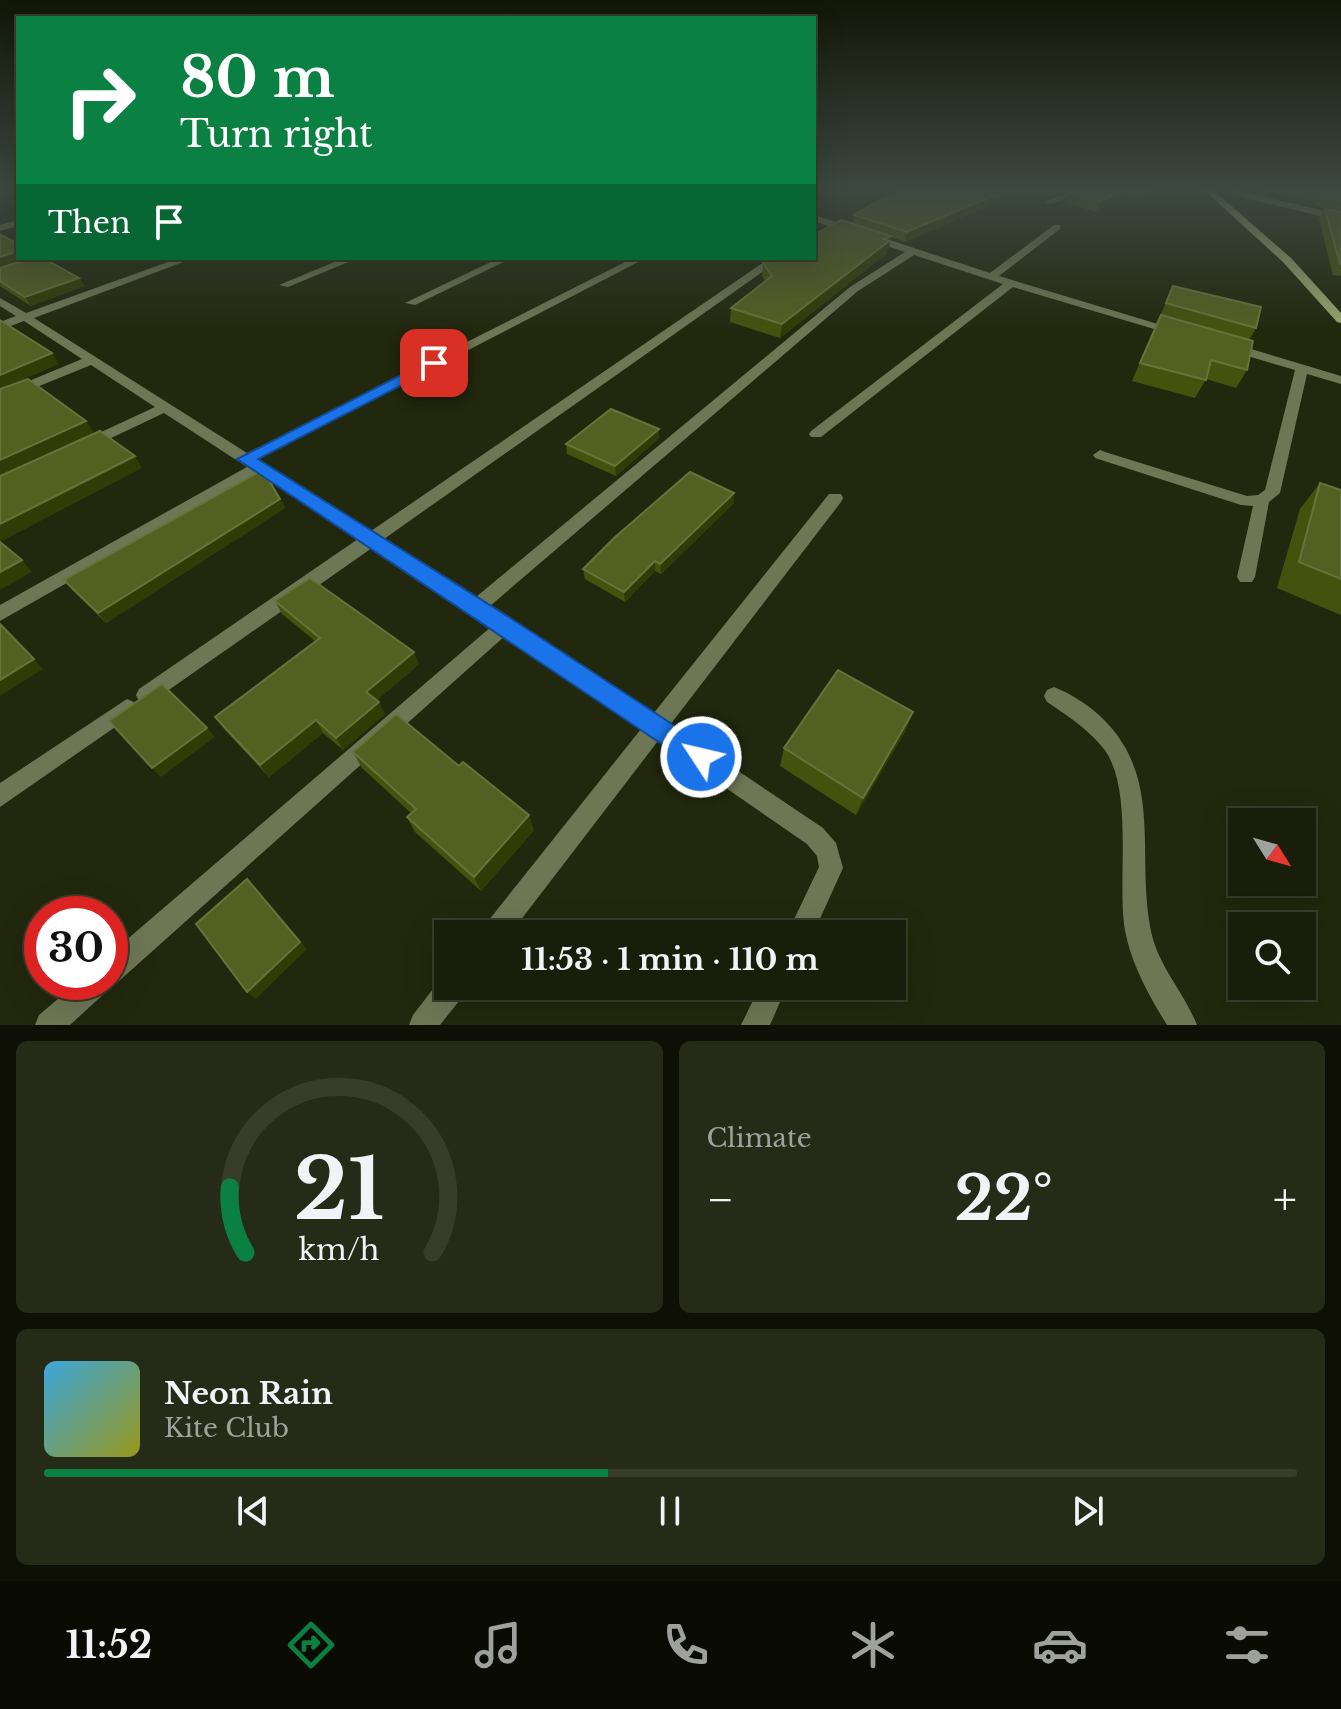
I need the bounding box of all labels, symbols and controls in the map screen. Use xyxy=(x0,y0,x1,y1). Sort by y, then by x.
text: 80 m xyxy=(180,43,335,112)
icon: right xyxy=(48,48,152,152)
text: Turn right xyxy=(180,112,373,157)
icon: arrive xyxy=(147,200,191,244)
text: Then xyxy=(48,204,131,241)
pin xyxy=(400,329,468,397)
icon: arrive xyxy=(412,341,456,385)
position arrow xyxy=(659,715,743,799)
north arrow xyxy=(1228,808,1316,896)
map controls xyxy=(1228,808,1316,1000)
speed limit sign: 30 xyxy=(24,896,128,1000)
button: search xyxy=(1228,912,1316,1000)
text: 11:53 · 1 min · 110 m xyxy=(521,941,819,978)
text: Climate xyxy=(707,1122,812,1154)
text: 21 xyxy=(294,1138,384,1241)
text: 22° xyxy=(955,1162,1053,1236)
text: − xyxy=(707,1172,734,1227)
text: + xyxy=(1273,1172,1297,1227)
text: km/h xyxy=(299,1232,380,1268)
text: Neon Rain xyxy=(164,1375,333,1412)
text: Kite Club xyxy=(164,1412,289,1444)
icon: previous xyxy=(231,1489,275,1533)
icon: pause xyxy=(648,1489,692,1533)
icon: next xyxy=(1066,1489,1110,1533)
icon: directions xyxy=(283,1617,339,1673)
icon: music xyxy=(470,1617,526,1673)
icon: phone xyxy=(658,1617,714,1673)
icon: climate xyxy=(845,1617,901,1673)
icon: car xyxy=(1032,1617,1088,1673)
icon: filters xyxy=(1219,1617,1275,1673)
text: 11:52 xyxy=(66,1623,152,1668)

